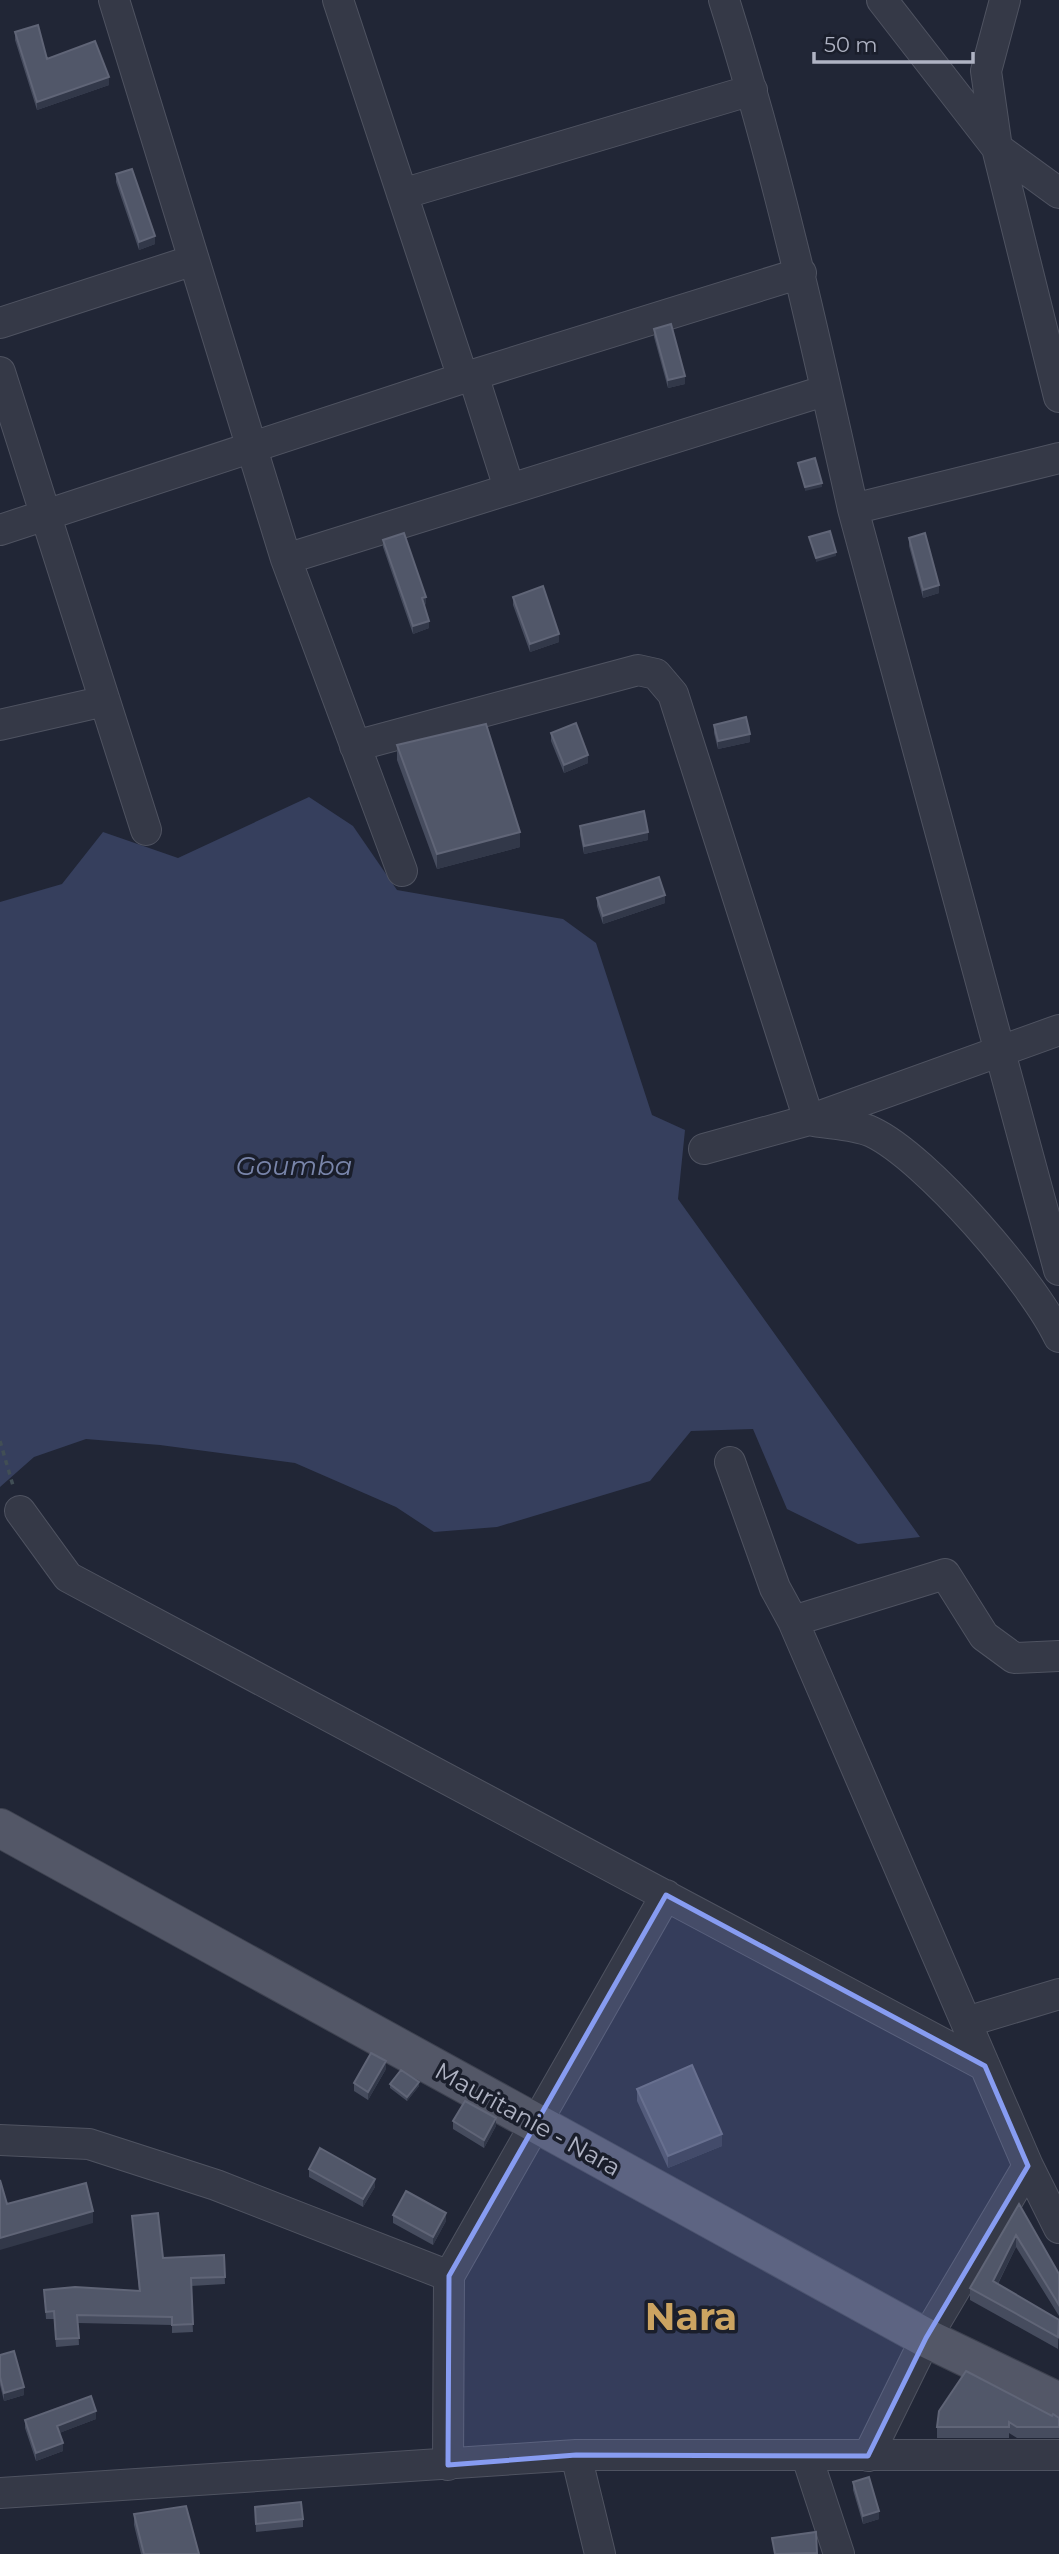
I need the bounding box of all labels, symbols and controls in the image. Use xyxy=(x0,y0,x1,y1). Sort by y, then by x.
scale bar xyxy=(814,21,973,65)
text: 50 m xyxy=(824,32,878,57)
water label: Goumba xyxy=(236,1150,352,1182)
street label: Mauritanie - Nara xyxy=(430,2056,626,2182)
district label: Nara xyxy=(645,2293,737,2340)

